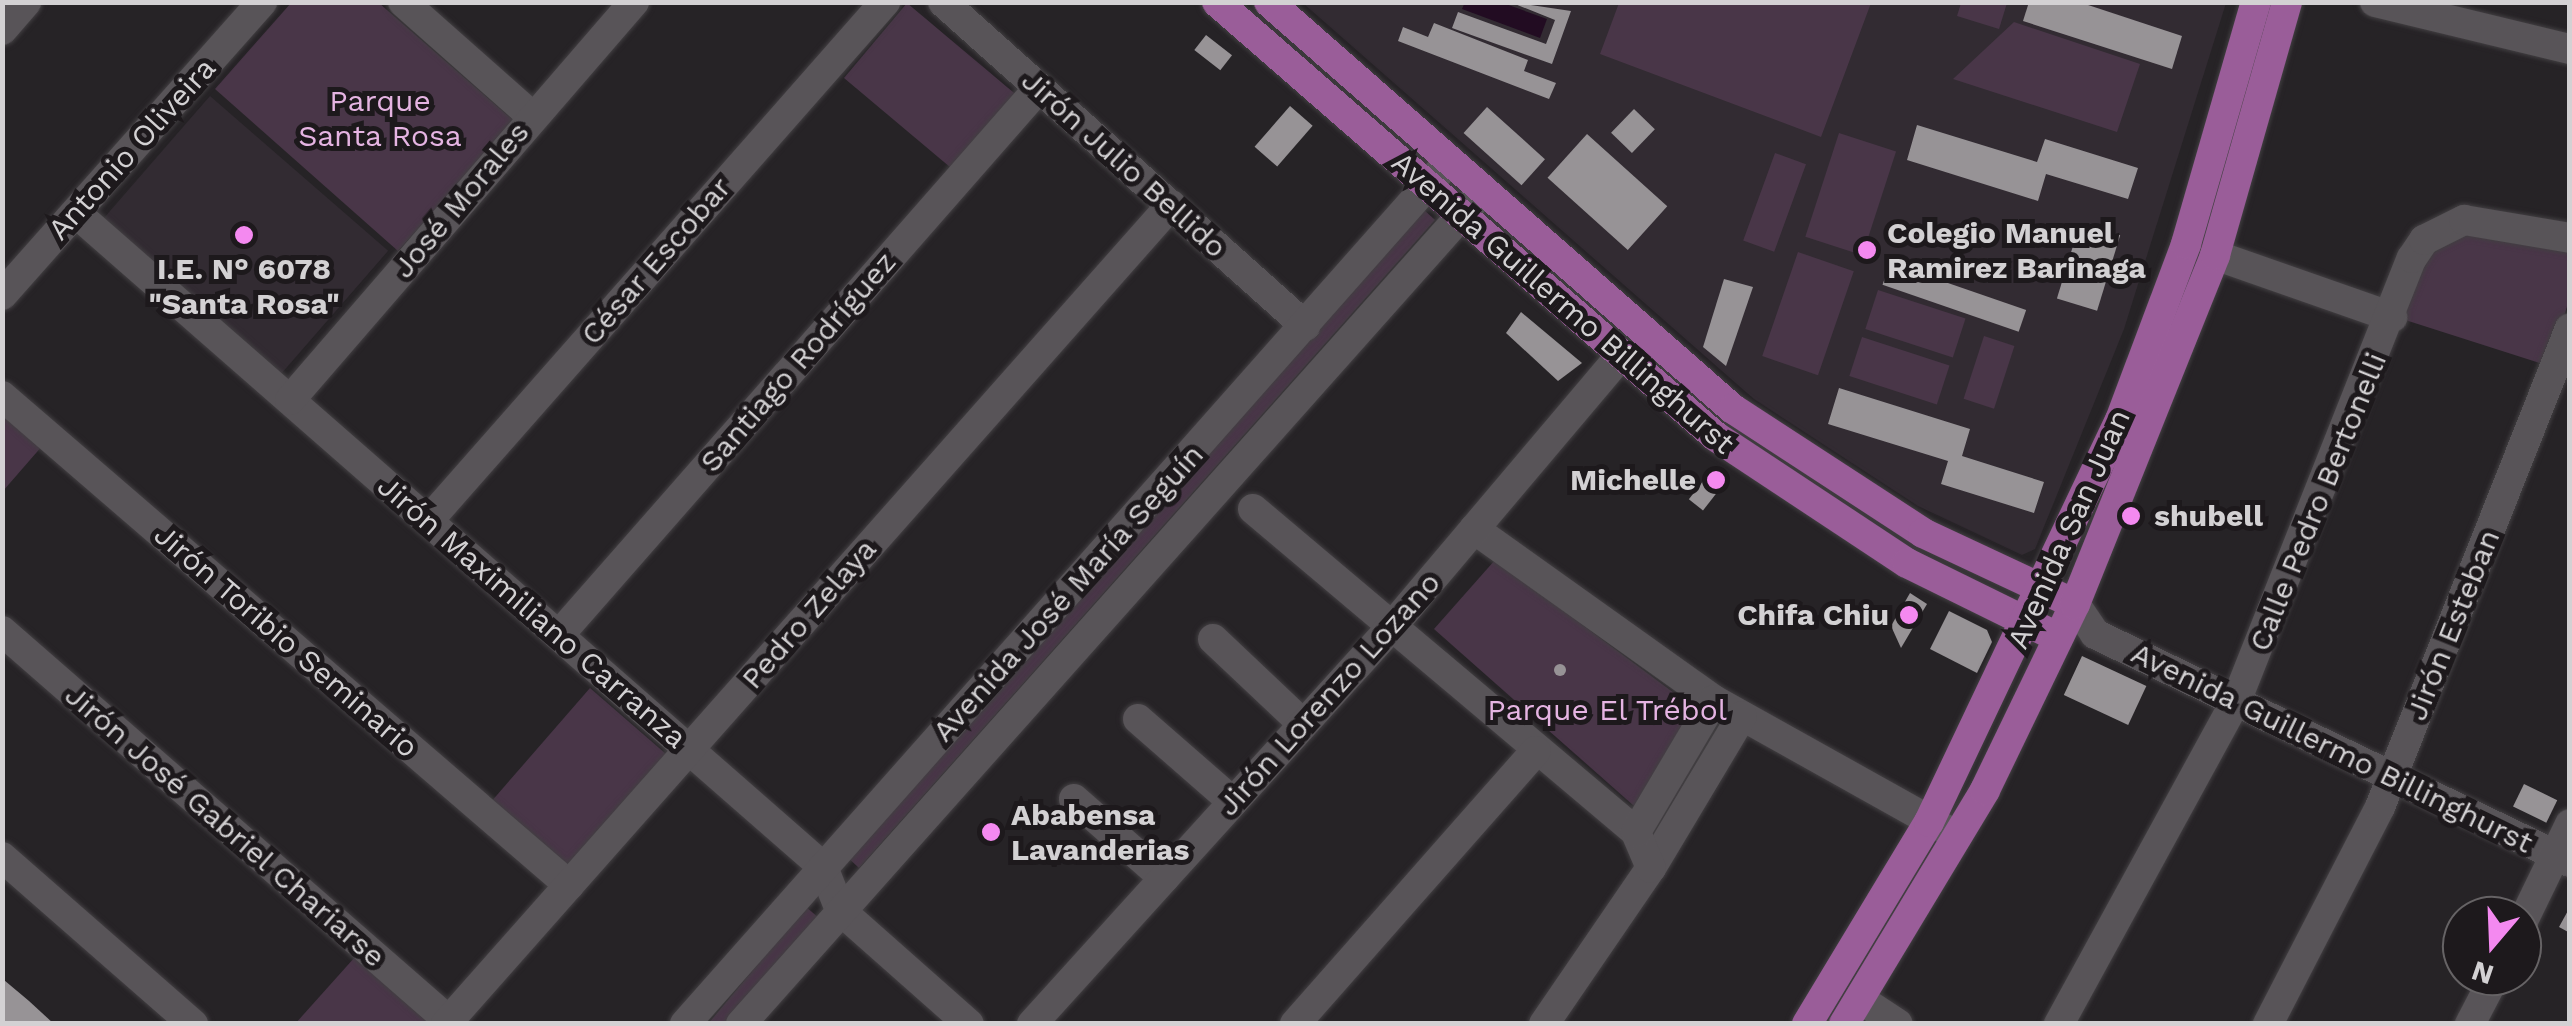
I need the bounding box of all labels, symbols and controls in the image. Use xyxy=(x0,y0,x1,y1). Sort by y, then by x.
street label: Antonio Oliveira xyxy=(41,50,223,248)
street label: Jirón Julio Bellido xyxy=(1014,62,1234,266)
park label: Parque Santa Rosa xyxy=(298,83,462,154)
street label: José Morales xyxy=(385,115,537,285)
street label: Avenida Guillermo Billinghurst xyxy=(1384,144,1742,462)
street label: César Escobar xyxy=(573,170,739,352)
place label: Colegio Manuel Ramirez Barinaga xyxy=(1887,215,2146,286)
marker: I.E. N° 6078 "Santa Rosa" xyxy=(233,224,255,246)
marker: Colegio Manuel Ramirez Barinaga xyxy=(1856,239,1878,261)
street label: Santiago Rodríguez xyxy=(692,244,904,480)
place label: I.E. N° 6078 "Santa Rosa" xyxy=(148,251,340,322)
street label: Calle Pedro Bertonelli xyxy=(2242,348,2394,656)
street label: Avenida San Juan xyxy=(2000,403,2138,655)
street label: Avenida José María Seguín xyxy=(924,436,1212,750)
place label: Michelle xyxy=(1570,462,1696,498)
street label: Jirón Maximiliano Carranza xyxy=(370,468,694,756)
marker: Michelle xyxy=(1705,469,1727,491)
place label: shubell xyxy=(2154,498,2263,534)
marker: shubell xyxy=(2118,503,2144,529)
street label: Jirón Toribio Seminario xyxy=(147,516,425,766)
street label: Jirón Esteban xyxy=(2398,524,2508,726)
street label: Pedro Zelaya xyxy=(734,532,884,696)
street label: Jirón Lorenzo Lozano xyxy=(1210,565,1448,823)
place label: Chifa Chiu xyxy=(1737,597,1889,633)
marker: Chifa Chiu xyxy=(1898,604,1920,626)
street label: Avenida Guillermo Billinghurst xyxy=(2125,635,2539,861)
street label: Jirón José Gabriel Chariarse xyxy=(57,677,393,975)
park label: Parque El Trébol xyxy=(1486,692,1728,728)
place label: Ababensa Lavanderias xyxy=(1011,797,1189,868)
marker: Ababensa Lavanderias xyxy=(980,821,1002,843)
north arrow xyxy=(2442,896,2542,996)
text: N xyxy=(2468,954,2498,992)

